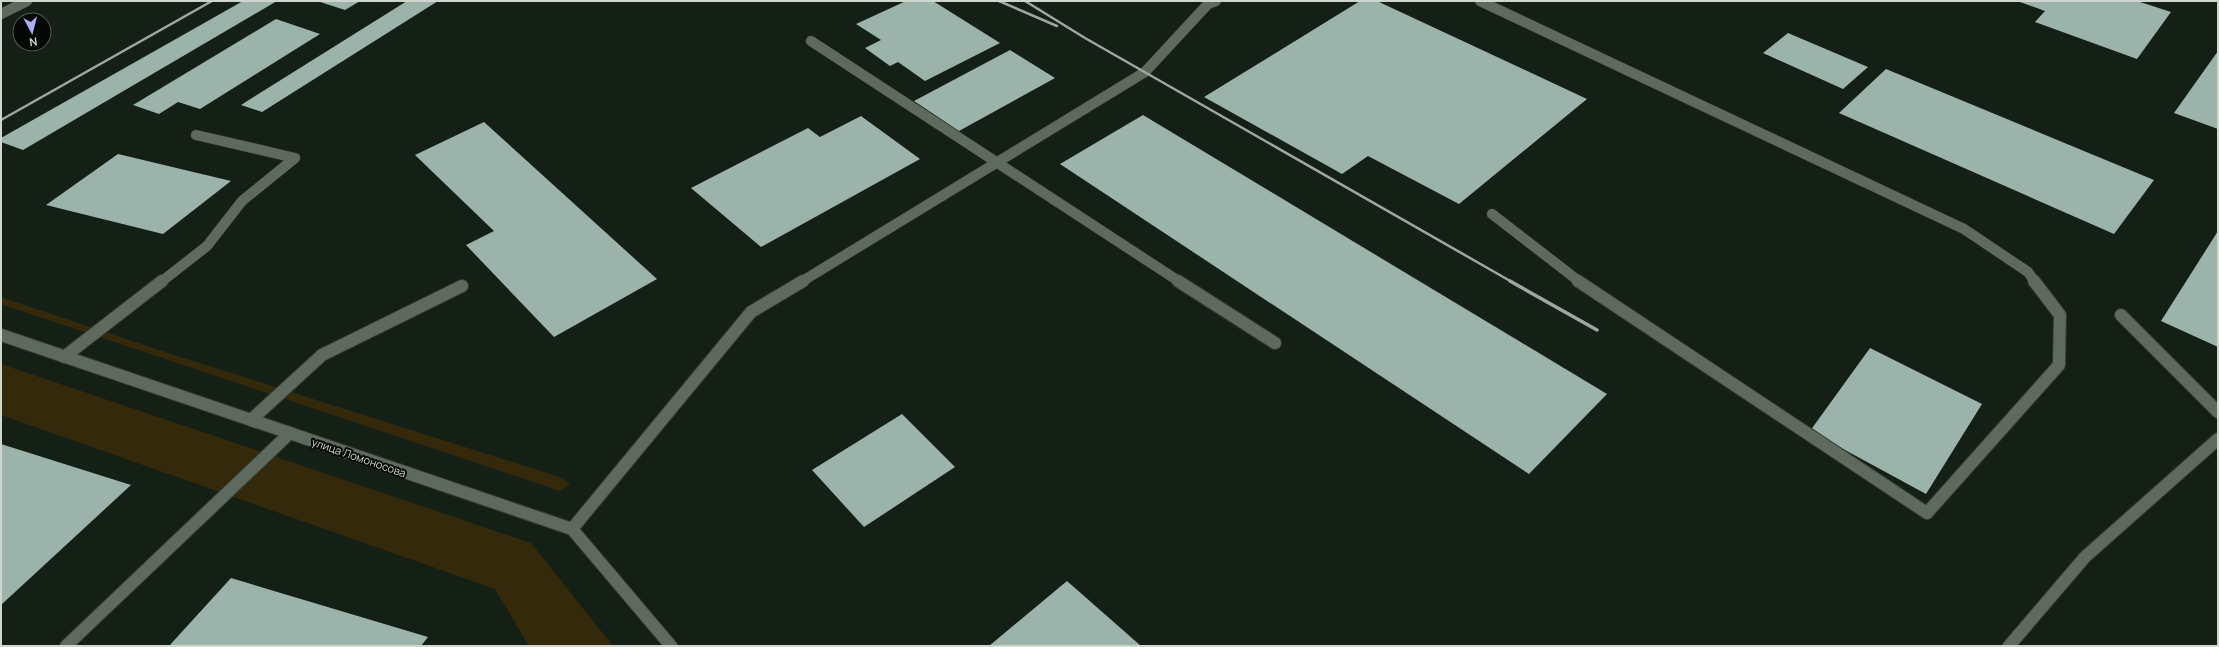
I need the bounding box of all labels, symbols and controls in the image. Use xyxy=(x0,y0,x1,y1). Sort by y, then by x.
north arrow xyxy=(12,12,52,52)
text: N xyxy=(28,34,38,50)
street label: улица Ломоносова xyxy=(310,434,408,480)

